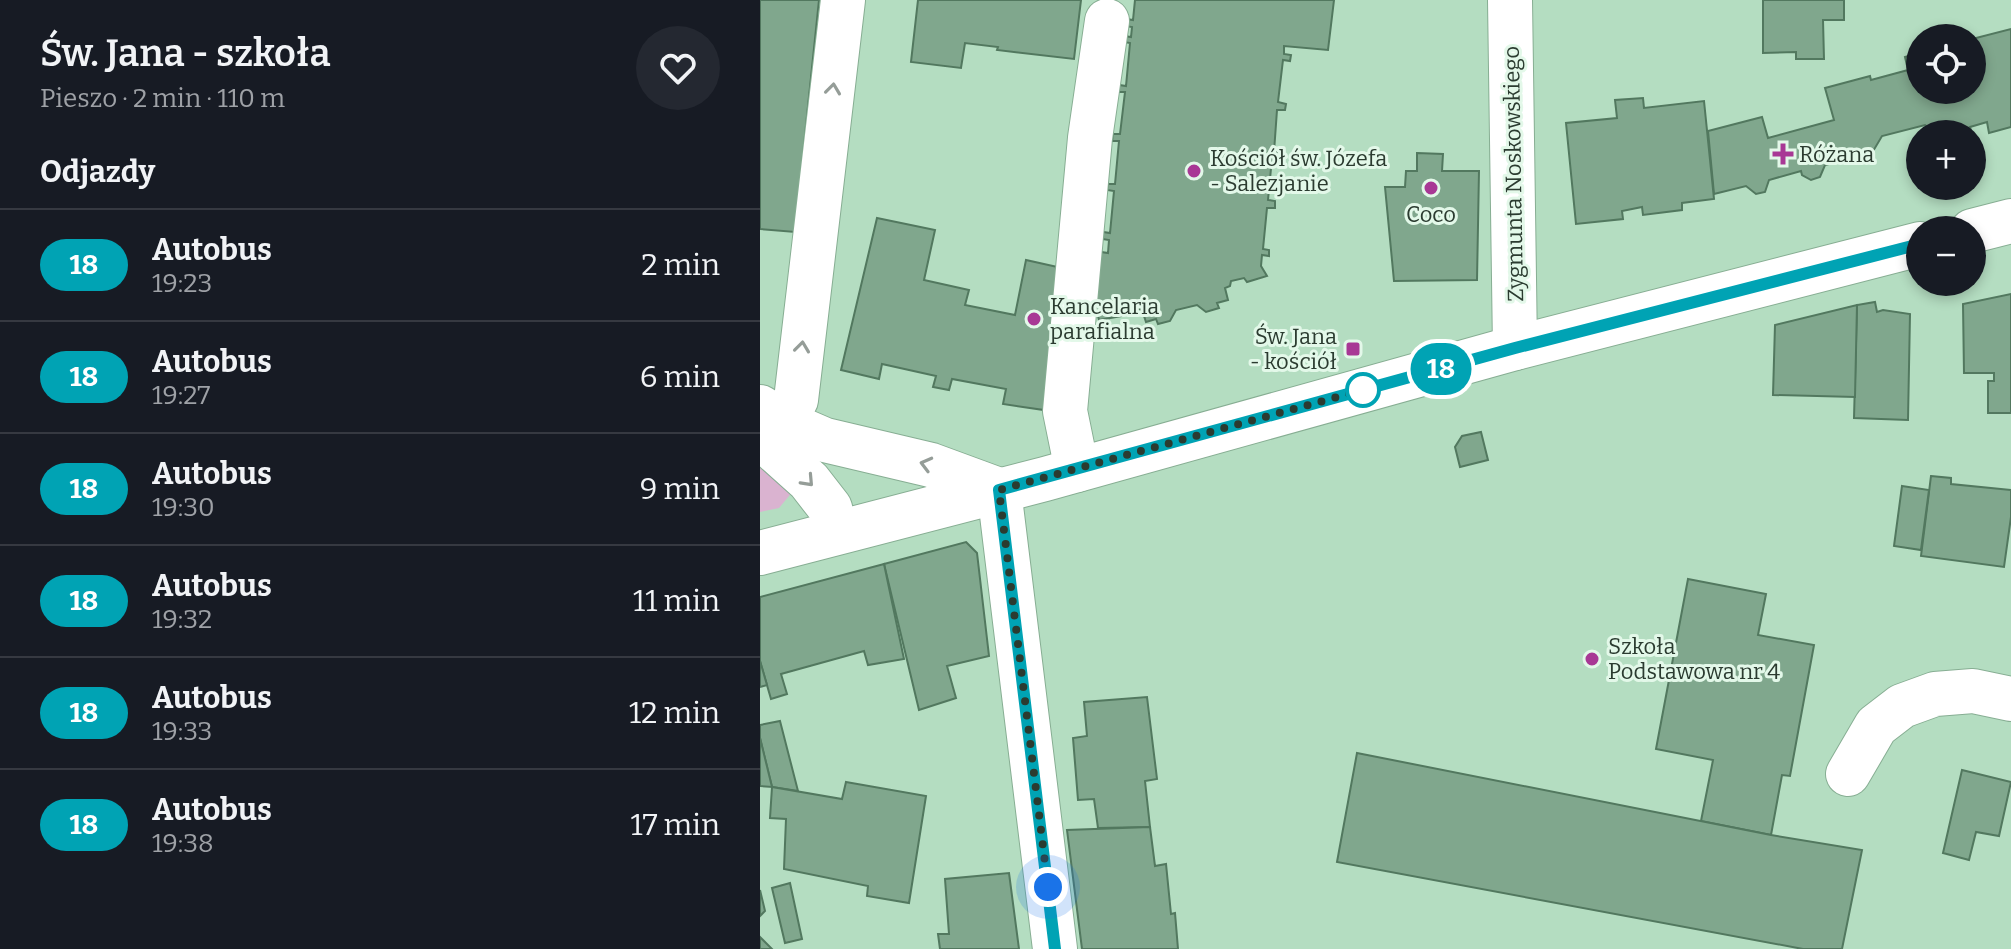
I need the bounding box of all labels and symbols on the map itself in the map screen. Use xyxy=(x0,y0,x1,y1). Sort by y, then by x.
street label: Zygmunta Noskowskiego xyxy=(1498,46,1529,302)
one-way arrow xyxy=(824,82,841,95)
place label: Różana xyxy=(1799,141,1874,168)
place label: Kościół św. Józefa - Salezjanie xyxy=(1210,145,1387,197)
marker: Różana xyxy=(1774,145,1792,163)
marker: Kościół św. Józefa - Salezjanie xyxy=(1185,162,1203,180)
marker: Coco xyxy=(1422,179,1440,197)
place label: Coco xyxy=(1406,201,1456,228)
place label: Kancelaria parafialna xyxy=(1050,293,1159,345)
marker: Kancelaria parafialna xyxy=(1025,310,1043,328)
place label: Św. Jana - kościół xyxy=(1250,322,1337,375)
one-way arrow xyxy=(793,340,810,354)
marker: Św. Jana - kościół xyxy=(1344,340,1362,358)
line badge: 18 xyxy=(1405,343,1477,395)
unlabelled marker xyxy=(1346,373,1380,407)
one-way arrow xyxy=(919,457,933,474)
one-way arrow xyxy=(798,472,813,486)
place label: Szkoła Podstawowa nr 4 xyxy=(1608,633,1780,685)
marker: Szkoła Podstawowa nr 4 xyxy=(1583,650,1601,668)
your location xyxy=(1028,867,1068,907)

